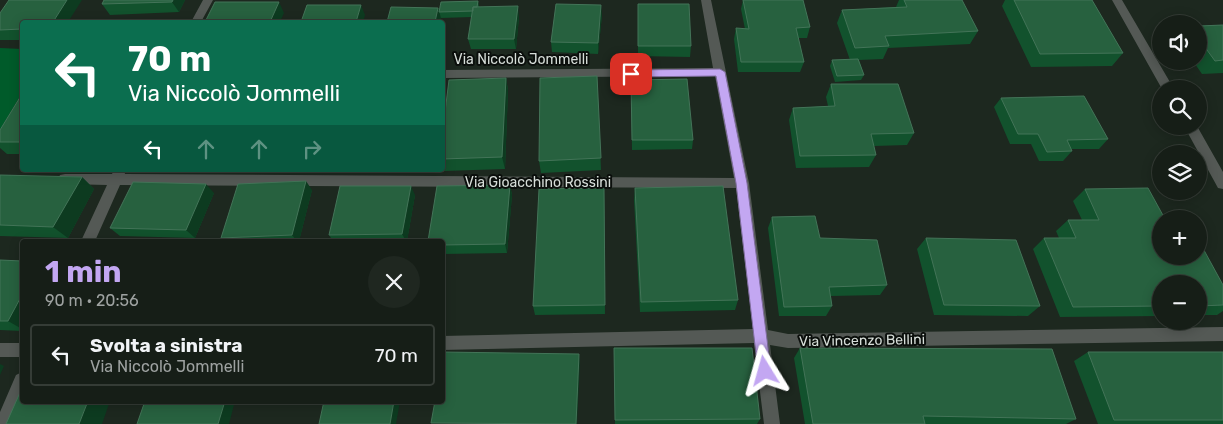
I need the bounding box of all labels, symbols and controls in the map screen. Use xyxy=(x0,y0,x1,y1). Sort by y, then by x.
map controls xyxy=(1152,15,1207,330)
button: sound xyxy=(1152,15,1207,70)
text: 70 m xyxy=(128,38,211,80)
icon: left xyxy=(45,40,110,105)
street label: Via Niccolò Jommelli xyxy=(454,51,589,68)
pin xyxy=(610,53,652,95)
icon: arrive xyxy=(617,60,645,88)
text: Via Niccolò Jommelli xyxy=(128,80,340,107)
button: search xyxy=(1152,80,1207,135)
icon: left xyxy=(139,135,167,163)
icon: ahead xyxy=(192,135,220,163)
icon: ahead xyxy=(245,135,273,163)
icon: right xyxy=(298,135,326,163)
button: layers xyxy=(1152,145,1207,200)
street label: Via Gioacchino Rossini xyxy=(465,174,611,191)
button: + xyxy=(1152,210,1207,265)
text: 1 min xyxy=(45,254,122,290)
button: close xyxy=(368,256,420,308)
button: − xyxy=(1152,275,1207,330)
text: 90 m · 20:56 xyxy=(45,291,139,310)
street label: Via Vincenzo Bellini xyxy=(799,331,925,350)
text: Svolta a sinistra xyxy=(90,334,243,357)
icon: left xyxy=(47,341,75,369)
text: 70 m xyxy=(375,344,418,367)
position arrow xyxy=(738,344,790,396)
text: Via Niccolò Jommelli xyxy=(90,357,244,376)

